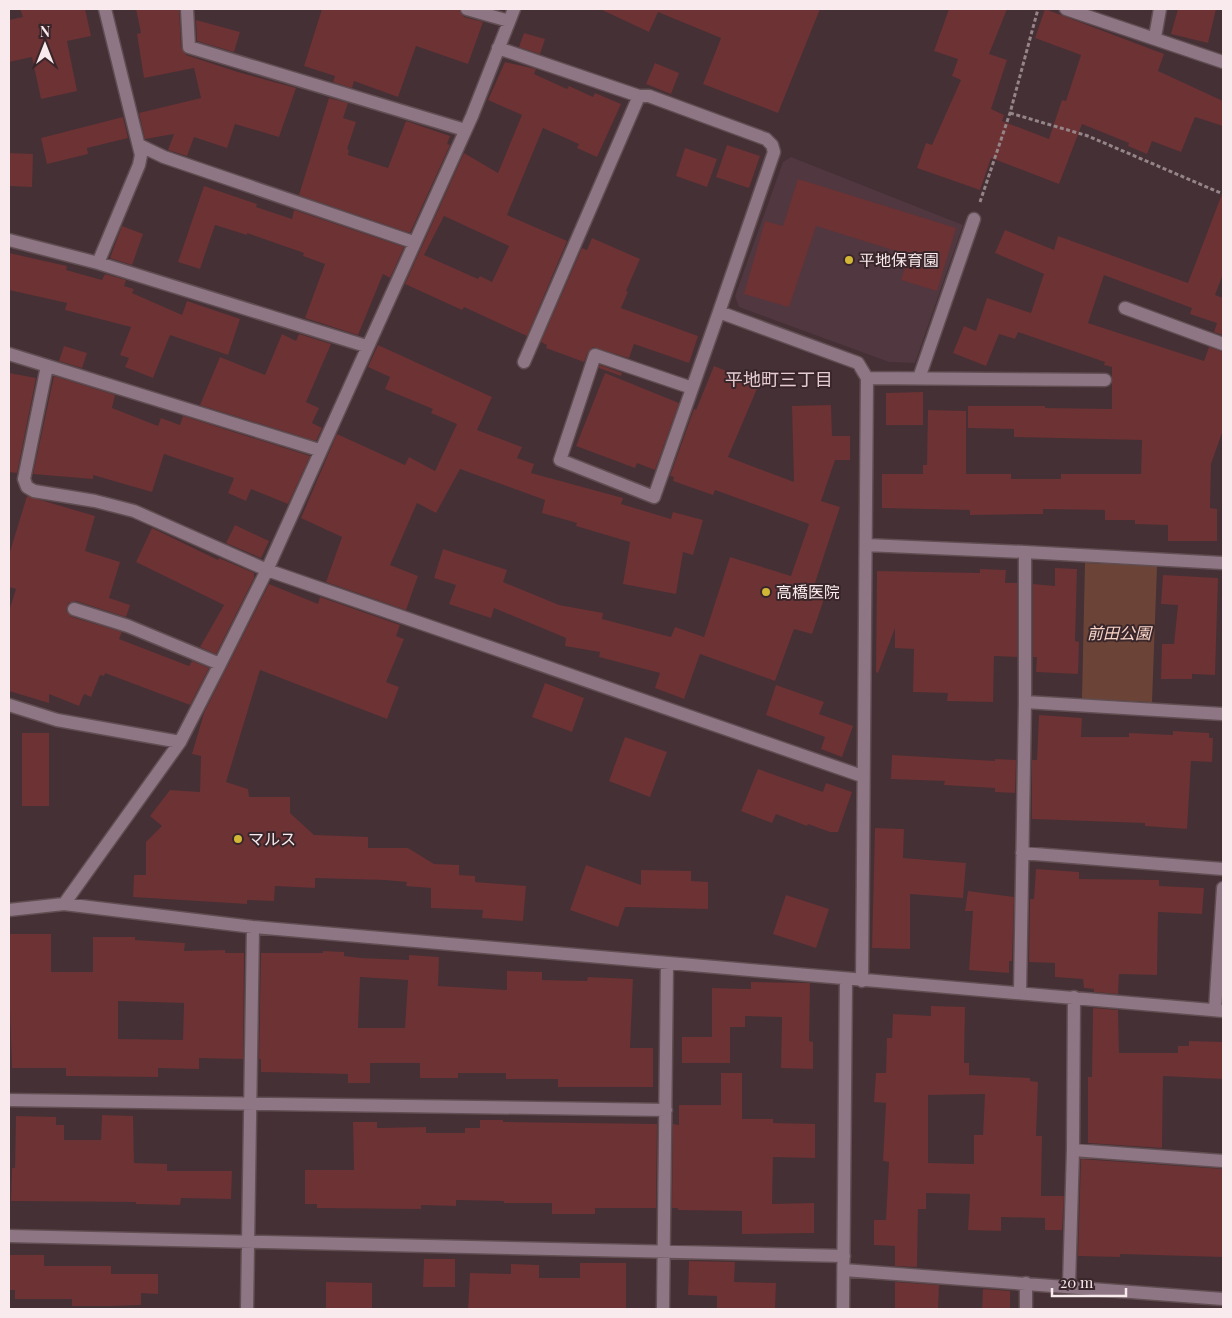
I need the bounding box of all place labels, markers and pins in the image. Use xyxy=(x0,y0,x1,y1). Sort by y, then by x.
place label: 平地保育園 xyxy=(859,249,939,270)
marker: 平地保育園 xyxy=(843,254,855,266)
place label: 高橋医院 xyxy=(776,581,840,602)
marker: 高橋医院 xyxy=(760,586,772,598)
place label: マルス xyxy=(248,828,296,849)
marker: マルス xyxy=(232,833,244,845)

